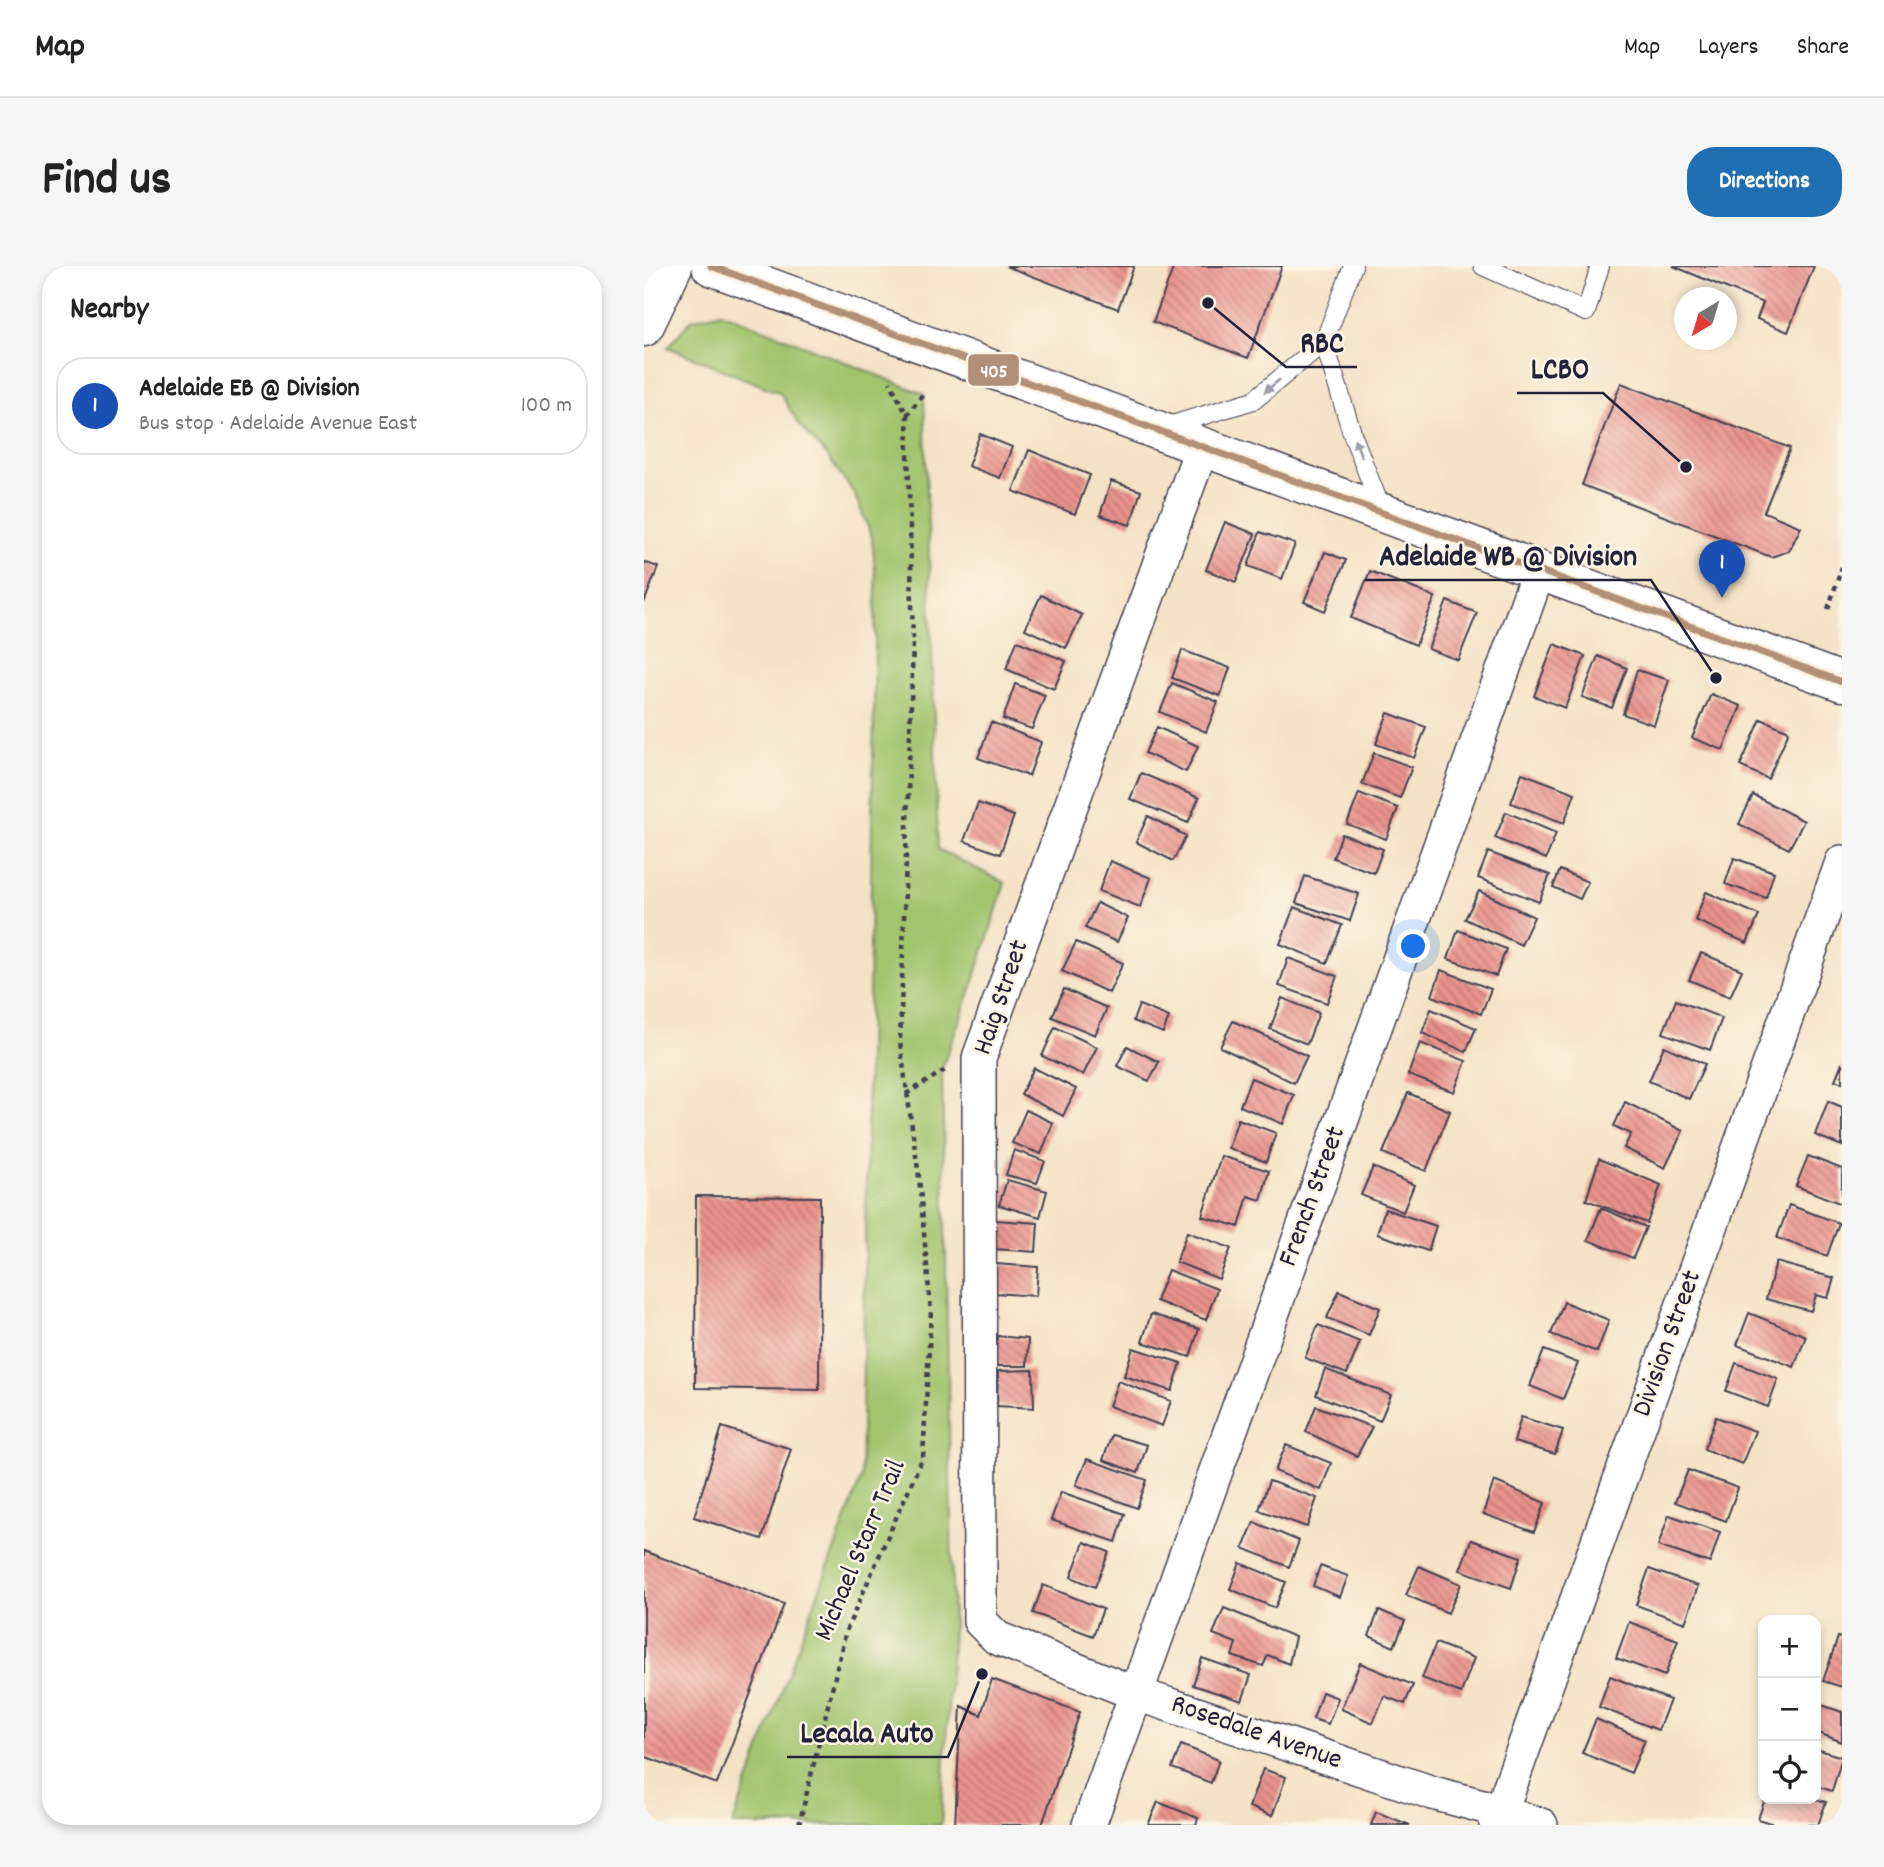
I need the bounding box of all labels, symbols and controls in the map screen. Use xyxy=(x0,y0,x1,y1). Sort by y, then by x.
text: Map xyxy=(35,25,85,72)
text: Map xyxy=(1624,31,1660,65)
text: Layers xyxy=(1698,31,1759,65)
text: Share xyxy=(1797,31,1849,65)
text: Find us xyxy=(42,147,171,217)
button: Directions xyxy=(1687,147,1842,217)
north arrow xyxy=(1674,287,1737,350)
text: Nearby xyxy=(70,290,148,333)
callout: RBC xyxy=(1286,316,1357,367)
text: RBC xyxy=(1300,325,1344,368)
callout: LCBO xyxy=(1517,342,1603,393)
text: LCBO xyxy=(1531,351,1589,394)
line badge: 405 xyxy=(967,353,1020,387)
text: 405 xyxy=(980,360,1008,387)
text: Adelaide EB @ Division xyxy=(139,371,359,408)
one-way arrow xyxy=(1263,378,1280,393)
text: 1 xyxy=(92,390,98,423)
text: 100 m xyxy=(521,390,572,423)
text: Bus stop · Adelaide Avenue East xyxy=(139,408,417,441)
one-way arrow xyxy=(1352,438,1363,459)
callout: Adelaide WB @ Division xyxy=(1365,529,1651,580)
text: Adelaide WB @ Division xyxy=(1379,538,1637,581)
pin: 1 xyxy=(1699,540,1745,598)
your location xyxy=(1396,929,1430,963)
street label: Haig Street xyxy=(965,935,1041,1061)
street label: French Street xyxy=(1270,1121,1358,1273)
street label: Division Street xyxy=(1624,1265,1714,1423)
street label: Michael Starr Trail xyxy=(806,1454,918,1648)
map controls xyxy=(1758,1615,1821,1804)
button: + xyxy=(1758,1615,1821,1678)
button: − xyxy=(1758,1678,1821,1741)
street label: Rosedale Avenue xyxy=(1165,1686,1347,1782)
callout: Lecala Auto xyxy=(787,1706,948,1757)
text: Lecala Auto xyxy=(800,1715,934,1758)
button: locate xyxy=(1758,1741,1821,1804)

